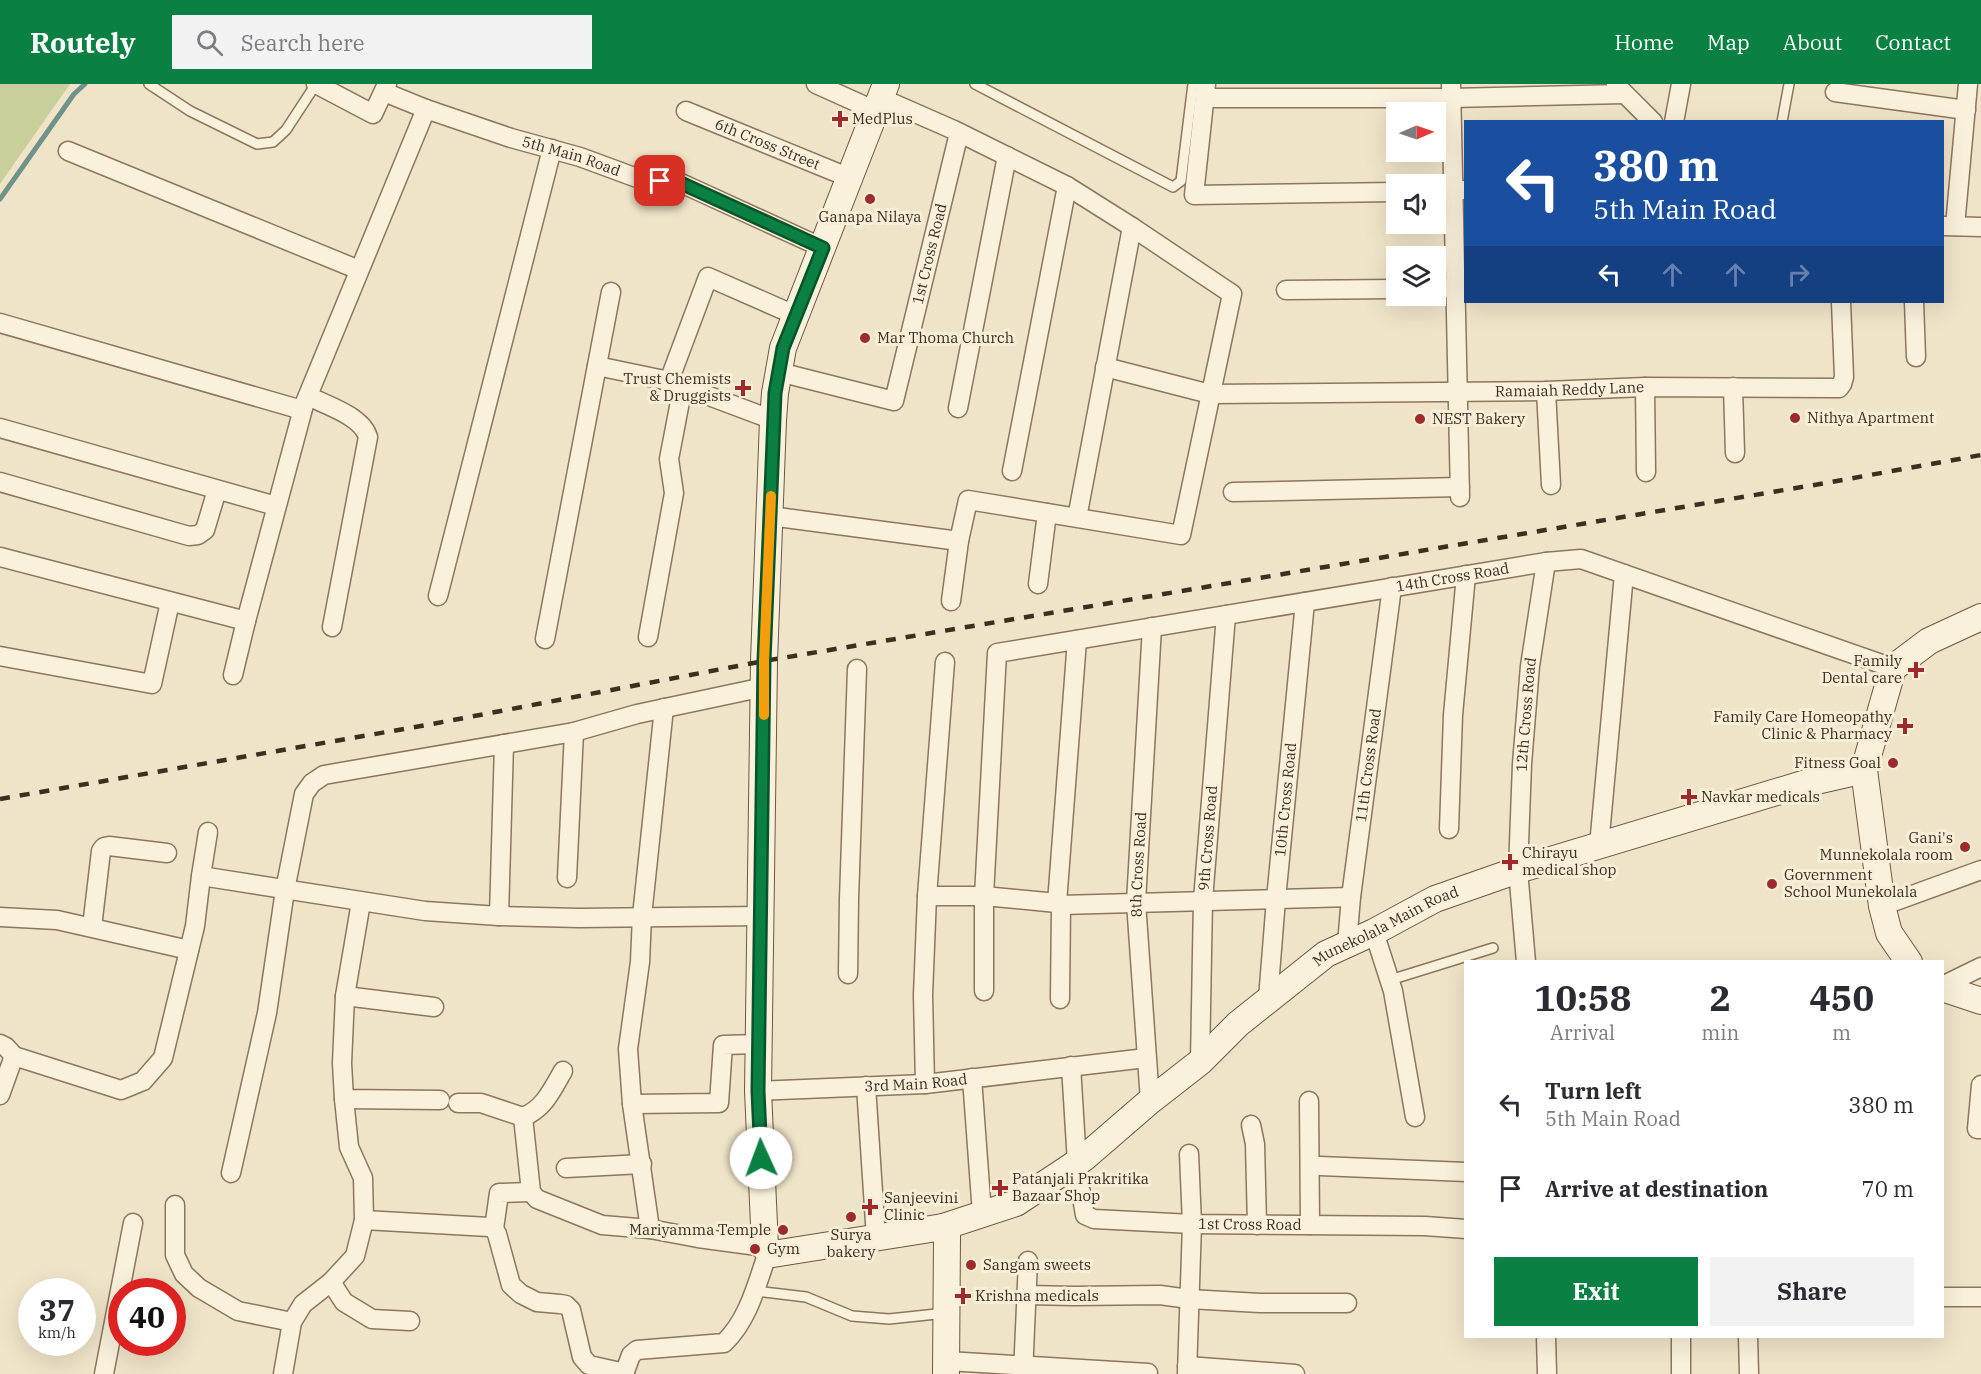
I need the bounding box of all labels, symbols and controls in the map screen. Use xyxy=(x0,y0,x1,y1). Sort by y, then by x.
search box xyxy=(172,15,592,69)
text: Routely xyxy=(30,24,136,61)
icon: search xyxy=(193,26,226,59)
text: Search here xyxy=(241,28,365,57)
text: Home xyxy=(1614,28,1674,56)
text: Map xyxy=(1707,28,1750,56)
text: About xyxy=(1783,28,1842,56)
text: Contact xyxy=(1875,28,1951,56)
north arrow xyxy=(1386,102,1446,162)
map controls xyxy=(1386,102,1446,306)
place label: MedPlus xyxy=(852,109,913,128)
marker: MedPlus xyxy=(833,112,847,126)
street label: 6th Cross Street xyxy=(712,114,823,174)
street label: 5th Main Road xyxy=(520,132,623,180)
text: 380 m xyxy=(1593,138,1719,193)
icon: left xyxy=(1494,144,1572,222)
pin xyxy=(634,155,685,206)
icon: arrive xyxy=(643,164,676,197)
button: sound xyxy=(1386,174,1446,234)
text: 5th Main Road xyxy=(1593,191,1777,226)
marker: Ganapa Nilaya xyxy=(863,192,877,206)
street label: 1st Cross Road xyxy=(908,201,951,306)
place label: Ganapa Nilaya xyxy=(819,207,921,226)
button: layers xyxy=(1386,246,1446,306)
icon: left xyxy=(1593,258,1626,291)
icon: ahead xyxy=(1656,258,1689,291)
icon: ahead xyxy=(1719,258,1752,291)
icon: right xyxy=(1782,258,1815,291)
place label: Mar Thoma Church xyxy=(877,328,1014,347)
marker: Mar Thoma Church xyxy=(858,331,872,345)
place label: Trust Chemists & Druggists xyxy=(623,369,731,405)
street label: Ramaiah Reddy Lane xyxy=(1495,377,1644,400)
marker: Trust Chemists & Druggists xyxy=(736,381,750,395)
place label: Nithya Apartment xyxy=(1807,408,1934,427)
place label: NEST Bakery xyxy=(1432,409,1525,428)
marker: Nithya Apartment xyxy=(1788,411,1802,425)
marker: NEST Bakery xyxy=(1413,412,1427,426)
street label: 14th Cross Road xyxy=(1394,558,1510,596)
place label: Family Dental care xyxy=(1822,651,1902,687)
street label: 12th Cross Road xyxy=(1512,656,1540,772)
marker: Family Dental care xyxy=(1907,661,1925,679)
street label: 11th Cross Road xyxy=(1351,707,1385,823)
place label: Family Care Homeopathy Clinic & Pharmacy xyxy=(1713,707,1892,743)
marker: Family Care Homeopathy Clinic & Pharmacy xyxy=(1896,717,1914,735)
street label: 10th Cross Road xyxy=(1270,742,1300,858)
place label: Fitness Goal xyxy=(1794,753,1881,772)
marker: Fitness Goal xyxy=(1886,756,1900,770)
street label: 9th Cross Road xyxy=(1194,785,1221,892)
place label: Navkar medicals xyxy=(1701,787,1820,806)
marker: Navkar medicals xyxy=(1682,790,1696,804)
street label: 8th Cross Road xyxy=(1126,811,1150,918)
place label: Gani's Munnekolala room xyxy=(1820,828,1953,864)
marker: Gani's Munnekolala room xyxy=(1958,840,1972,854)
place label: Chirayu medical shop xyxy=(1522,843,1617,879)
marker: Chirayu medical shop xyxy=(1503,855,1517,869)
place label: Government School Munekolala xyxy=(1784,865,1917,901)
marker: Government School Munekolala xyxy=(1765,877,1779,891)
street label: Munekolala Main Road xyxy=(1308,882,1461,970)
text: 10:58 xyxy=(1534,974,1631,1021)
text: 2 xyxy=(1709,974,1731,1021)
text: 450 xyxy=(1809,974,1874,1021)
text: Arrival xyxy=(1550,1019,1615,1046)
text: min xyxy=(1701,1019,1739,1046)
text: m xyxy=(1832,1019,1851,1046)
street label: 3rd Main Road xyxy=(864,1069,968,1096)
text: Turn left xyxy=(1545,1076,1641,1105)
icon: left xyxy=(1494,1088,1527,1121)
text: 380 m xyxy=(1848,1090,1914,1119)
text: 5th Main Road xyxy=(1545,1105,1681,1132)
position arrow xyxy=(729,1126,793,1190)
place label: Patanjali Prakritika Bazaar Shop xyxy=(1012,1169,1149,1205)
icon: arrive xyxy=(1494,1172,1527,1205)
text: Arrive at destination xyxy=(1545,1174,1768,1203)
text: 70 m xyxy=(1862,1174,1914,1203)
marker: Patanjali Prakritika Bazaar Shop xyxy=(993,1181,1007,1195)
place label: Sanjeevini Clinic xyxy=(884,1188,959,1224)
marker: Sanjeevini Clinic xyxy=(861,1198,879,1216)
marker: Surya bakery xyxy=(844,1210,858,1224)
street label: 1st Cross Road xyxy=(1198,1214,1302,1234)
place label: Mariyamma Temple xyxy=(629,1220,771,1239)
marker: Mariyamma Temple xyxy=(776,1223,790,1237)
place label: Surya bakery xyxy=(827,1225,876,1261)
place label: Gym xyxy=(767,1239,800,1258)
marker: Gym xyxy=(748,1242,762,1256)
place label: Sangam sweets xyxy=(983,1255,1091,1274)
button: Exit xyxy=(1494,1257,1698,1326)
button: Share xyxy=(1710,1257,1914,1326)
marker: Sangam sweets xyxy=(964,1258,978,1272)
speed limit sign: 40 xyxy=(108,1278,186,1356)
place label: Krishna medicals xyxy=(975,1286,1099,1305)
marker: Krishna medicals xyxy=(956,1289,970,1303)
text: 37 xyxy=(39,1290,75,1329)
text: km/h xyxy=(38,1323,76,1342)

